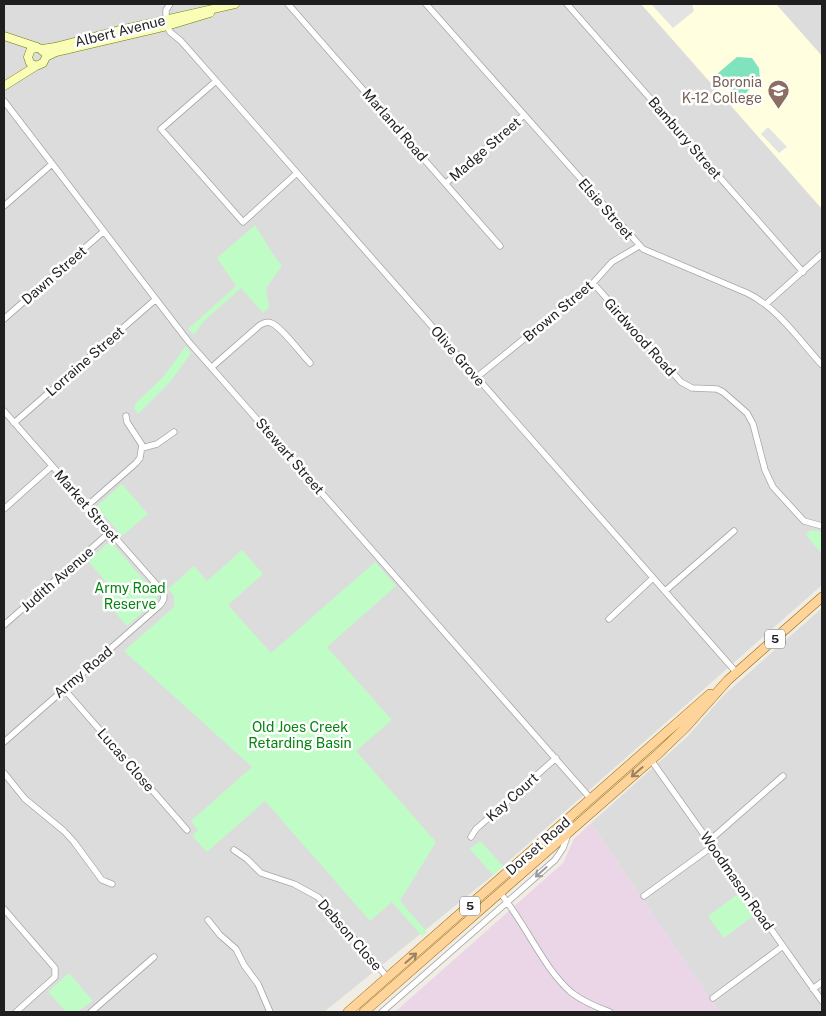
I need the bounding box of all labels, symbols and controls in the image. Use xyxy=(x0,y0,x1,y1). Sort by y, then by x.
street label: Albert Avenue xyxy=(73,12,167,50)
place label: Boronia K-12 College xyxy=(682,74,762,106)
school or university icon: Boronia K-12 College xyxy=(766,78,790,109)
street label: Marland Road xyxy=(359,86,431,164)
street label: Bambury Street xyxy=(645,94,725,182)
street label: Madge Street xyxy=(446,114,524,184)
street label: Elsie Street xyxy=(575,175,637,243)
street label: Dawn Street xyxy=(18,243,90,307)
street label: Brown Street xyxy=(520,277,596,345)
street label: Girdwood Road xyxy=(601,295,679,379)
street label: Lorraine Street xyxy=(43,323,127,399)
street label: Olive Grove xyxy=(428,323,488,389)
street label: Stewart Street xyxy=(253,415,327,497)
street label: Market Street xyxy=(51,467,123,545)
street label: Judith Avenue xyxy=(18,543,96,615)
park label: Army Road Reserve xyxy=(94,580,166,612)
road number: 5 xyxy=(765,630,785,648)
street label: Army Road xyxy=(51,643,115,701)
park label: Old Joes Creek Retarding Basin xyxy=(248,719,352,751)
street label: Lucas Close xyxy=(94,725,158,795)
one-way arrow xyxy=(631,767,644,778)
street label: Kay Court xyxy=(483,770,541,824)
street label: Dorset Road xyxy=(503,814,573,878)
street label: Woodmason Road xyxy=(697,829,777,933)
one-way arrow xyxy=(535,866,547,878)
street label: Debson Close xyxy=(315,896,385,974)
road number: 5 xyxy=(460,896,480,916)
one-way arrow xyxy=(404,952,417,963)

